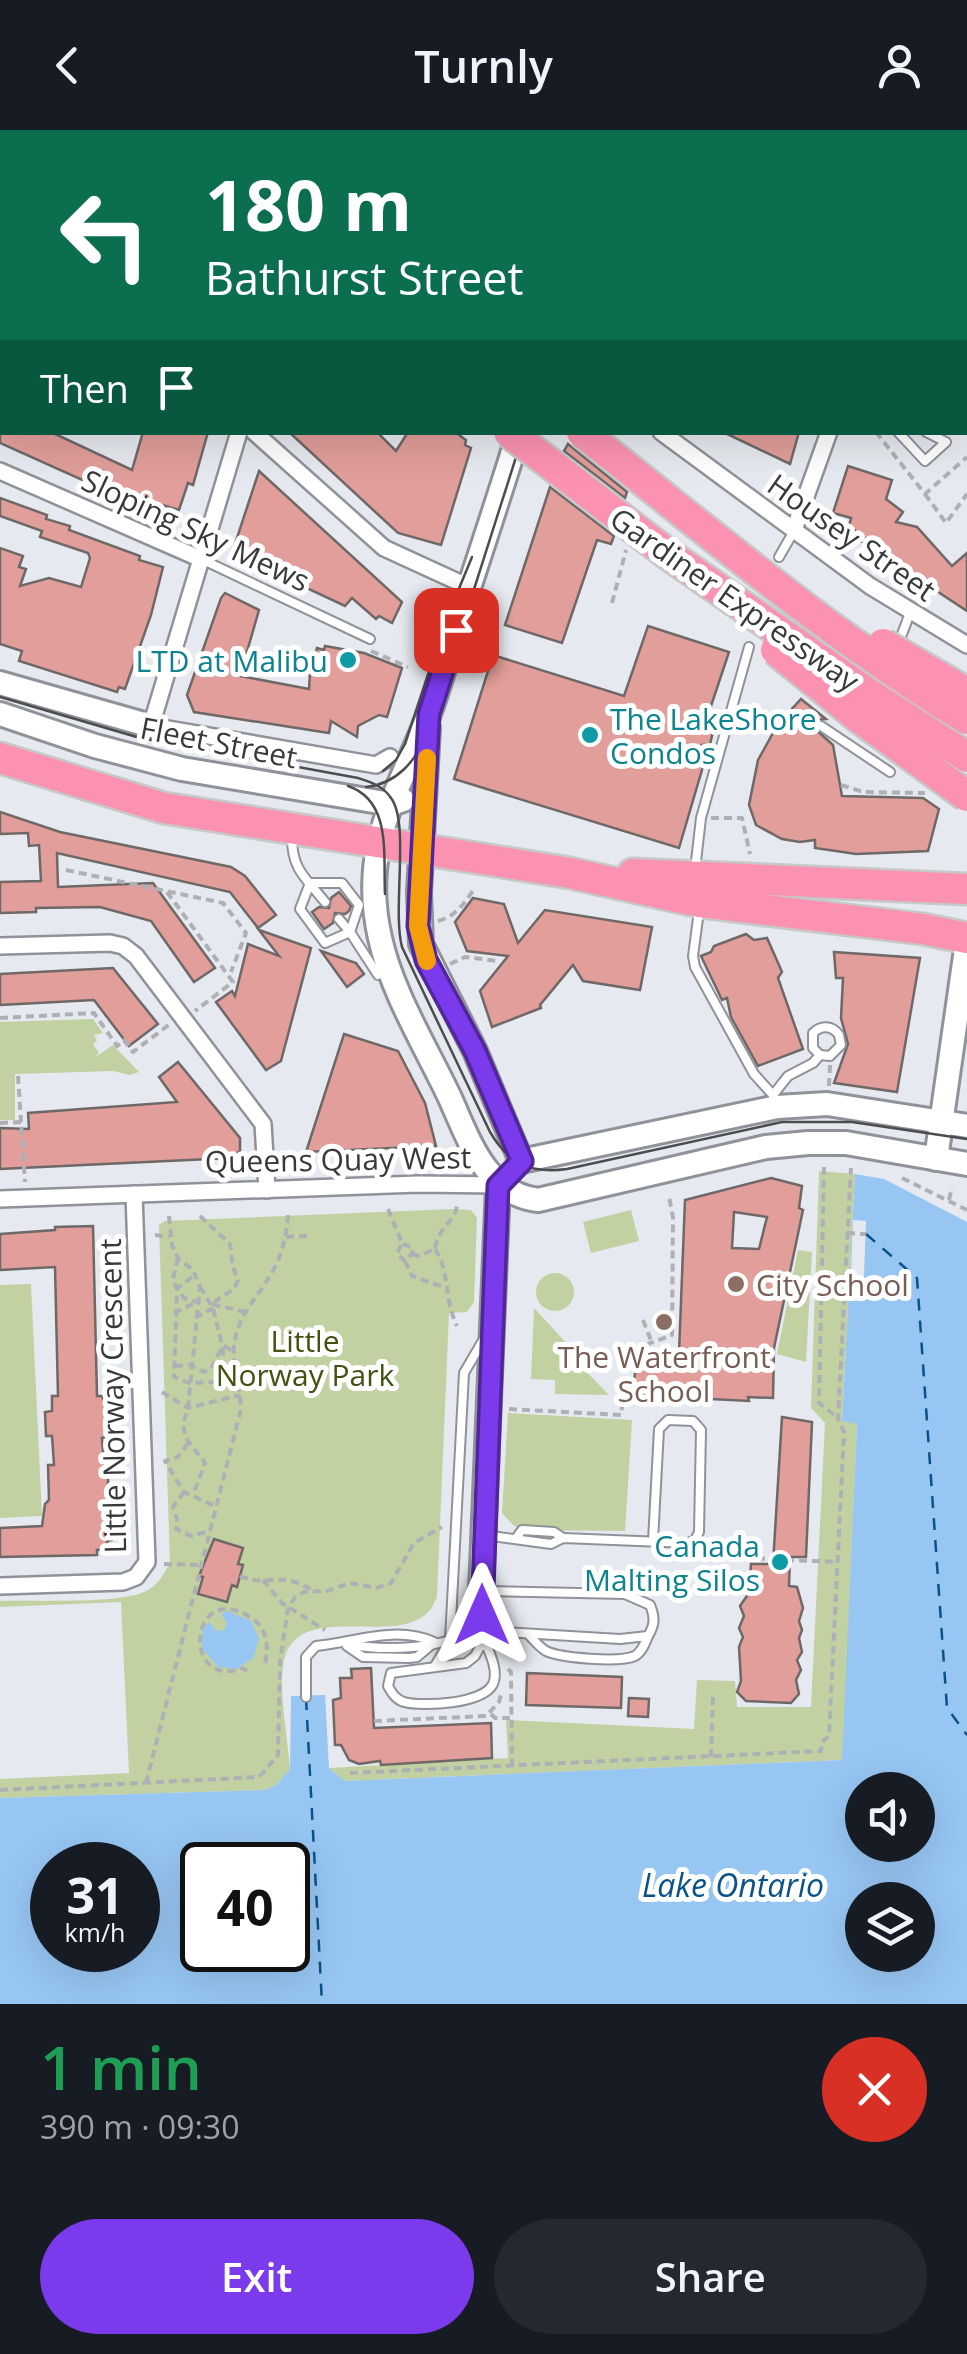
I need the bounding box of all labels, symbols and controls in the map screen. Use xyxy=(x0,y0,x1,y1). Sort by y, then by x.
text: Turnly xyxy=(414,35,553,96)
icon: back xyxy=(40,38,95,93)
icon: person xyxy=(872,38,927,93)
text: 180 m xyxy=(205,156,412,252)
icon: left xyxy=(40,170,170,300)
text: Bathurst Street xyxy=(205,247,524,308)
icon: arrive xyxy=(149,360,204,415)
text: Then xyxy=(40,362,129,414)
street label: Sloping Sky Mews xyxy=(75,459,317,601)
street label: Housey Street xyxy=(760,464,944,610)
street label: Gardiner Expressway xyxy=(602,498,869,701)
pin xyxy=(414,588,499,673)
icon: arrive xyxy=(429,603,484,658)
place label: LTD at Malibu xyxy=(136,640,328,681)
marker: LTD at Malibu xyxy=(337,649,359,671)
place label: The LakeShore Condos xyxy=(610,698,817,773)
street label: Fleet Street xyxy=(137,707,301,777)
marker: The LakeShore Condos xyxy=(579,724,601,746)
street label: Queens Quay West xyxy=(204,1136,472,1182)
street label: Little Norway Crescent xyxy=(89,1238,135,1554)
place label: City School xyxy=(756,1264,909,1305)
marker: City School xyxy=(725,1273,747,1295)
marker: The Waterfront School xyxy=(653,1311,675,1333)
park label: Little Norway Park xyxy=(216,1320,394,1395)
place label: The Waterfront School xyxy=(557,1336,771,1411)
place label: Canada Malting Silos xyxy=(584,1525,760,1600)
marker: Canada Malting Silos xyxy=(769,1551,791,1573)
position arrow xyxy=(430,1563,534,1667)
map controls xyxy=(845,1772,935,1972)
button: sound xyxy=(845,1772,935,1862)
speed limit sign: 40 xyxy=(180,1842,310,1972)
text: 31 xyxy=(66,1861,124,1929)
water label: Lake Ontario xyxy=(642,1863,824,1906)
button: layers xyxy=(845,1882,935,1972)
text: km/h xyxy=(65,1915,125,1949)
text: 1 min xyxy=(40,2026,202,2108)
button: close xyxy=(822,2037,927,2142)
text: 390 m · 09:30 xyxy=(40,2105,239,2148)
button: Exit xyxy=(40,2219,474,2334)
button: Share xyxy=(494,2219,927,2334)

